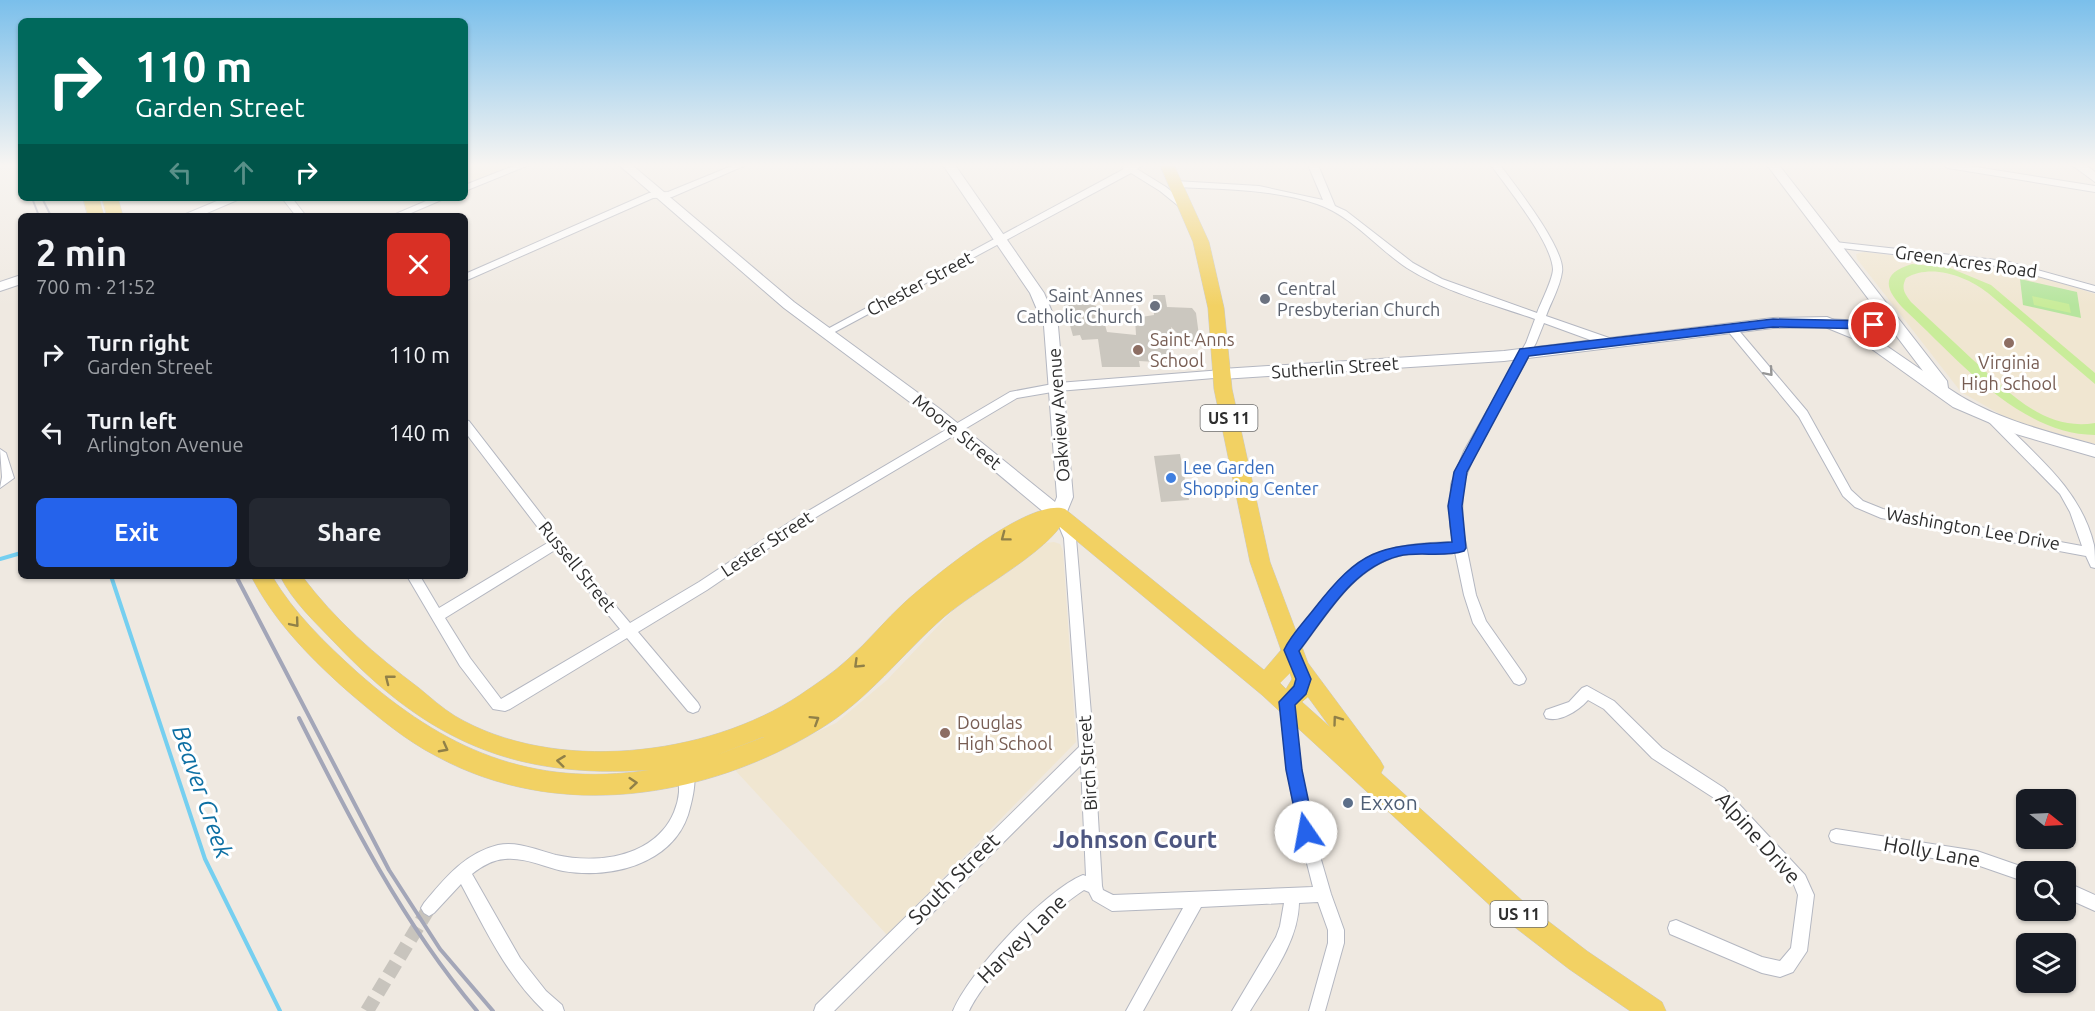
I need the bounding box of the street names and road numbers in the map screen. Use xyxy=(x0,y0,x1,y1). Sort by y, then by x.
street label: Green Acres Road xyxy=(1894,241,2038,281)
street label: Chester Street xyxy=(863,247,976,319)
street label: Oakview Avenue xyxy=(1043,347,1073,483)
street label: Sutherlin Street xyxy=(1271,353,1399,381)
street label: Moore Street xyxy=(909,390,1006,473)
road number: US 11 xyxy=(1200,405,1258,431)
street label: Washington Lee Drive xyxy=(1885,503,2062,553)
street label: Lester Street xyxy=(717,506,816,580)
street label: Russell Street xyxy=(535,517,620,616)
street label: Birch Street xyxy=(1074,715,1100,811)
street label: Alpine Drive xyxy=(1711,787,1806,888)
street label: South Street xyxy=(903,828,1004,929)
street label: Holly Lane xyxy=(1882,831,1982,871)
street label: Harvey Lane xyxy=(972,889,1071,988)
road number: US 11 xyxy=(1490,901,1547,927)

